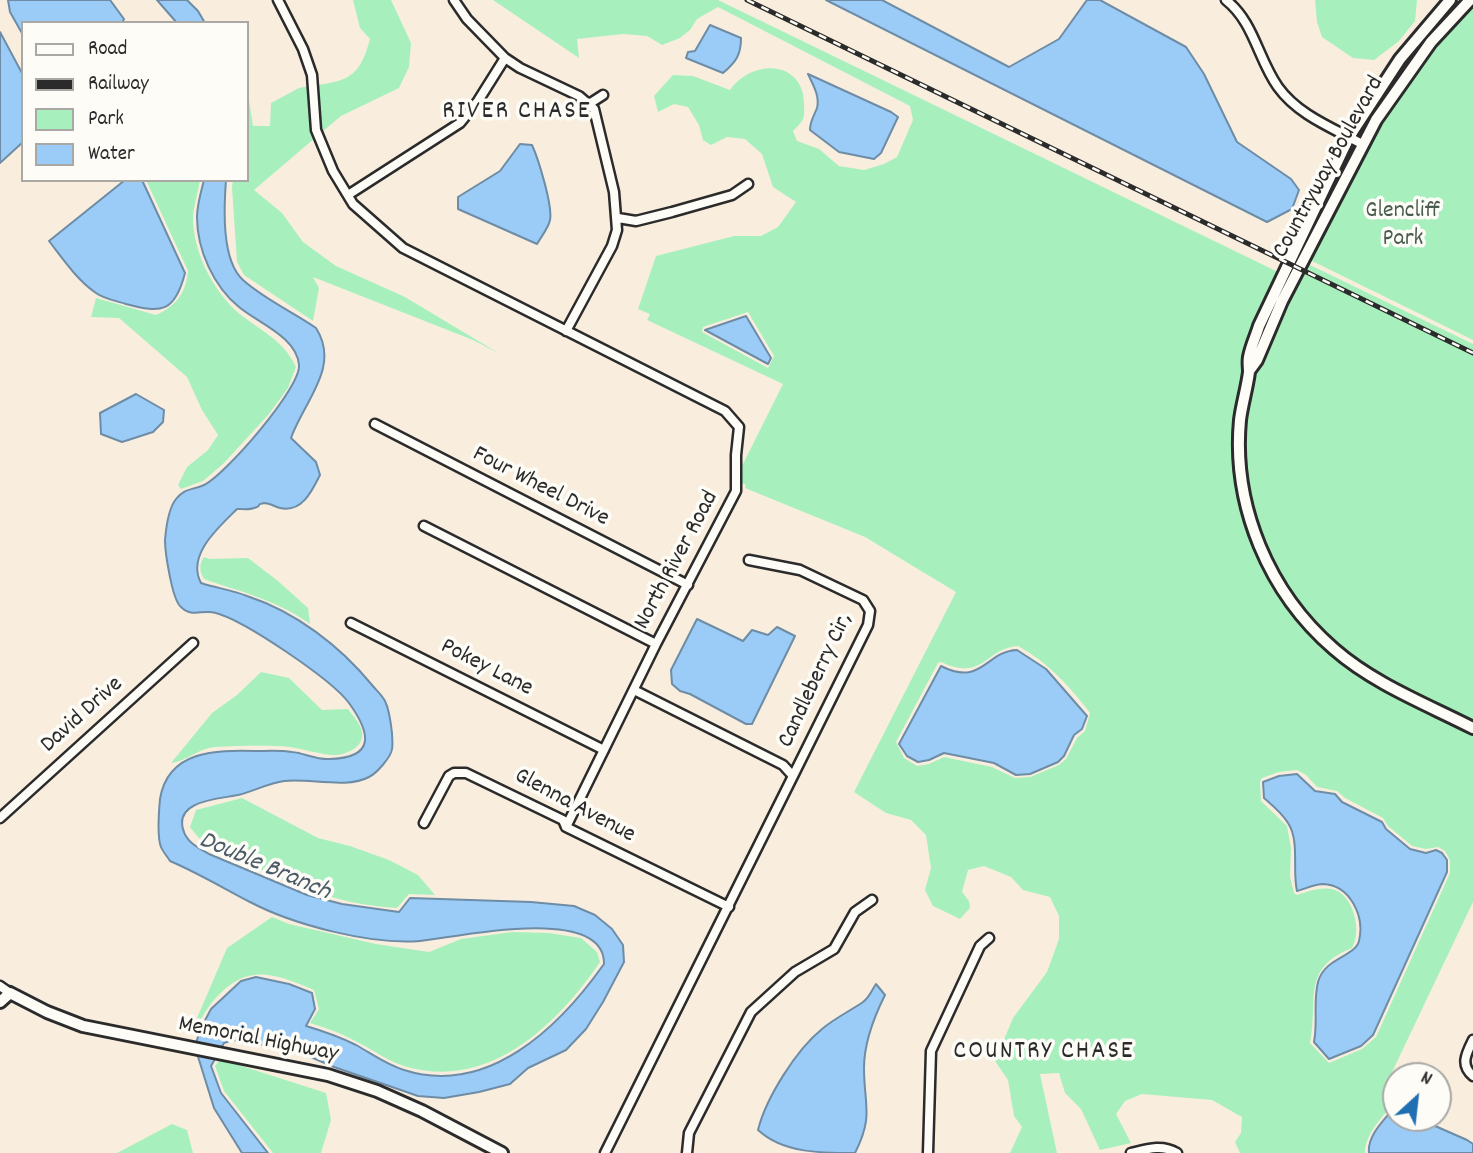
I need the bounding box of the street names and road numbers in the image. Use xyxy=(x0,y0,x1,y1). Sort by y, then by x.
street label: Countryway Boulevard xyxy=(1268,72,1392,264)
street label: Four Wheel Drive xyxy=(467,441,613,535)
street label: North River Road xyxy=(629,487,727,635)
street label: Candleberry Cir, xyxy=(773,609,861,753)
street label: Pokey Lane xyxy=(435,633,537,705)
street label: David Drive xyxy=(36,671,130,761)
street label: Glenna Avenue xyxy=(509,763,639,851)
street label: Memorial Highway xyxy=(176,1011,340,1071)

